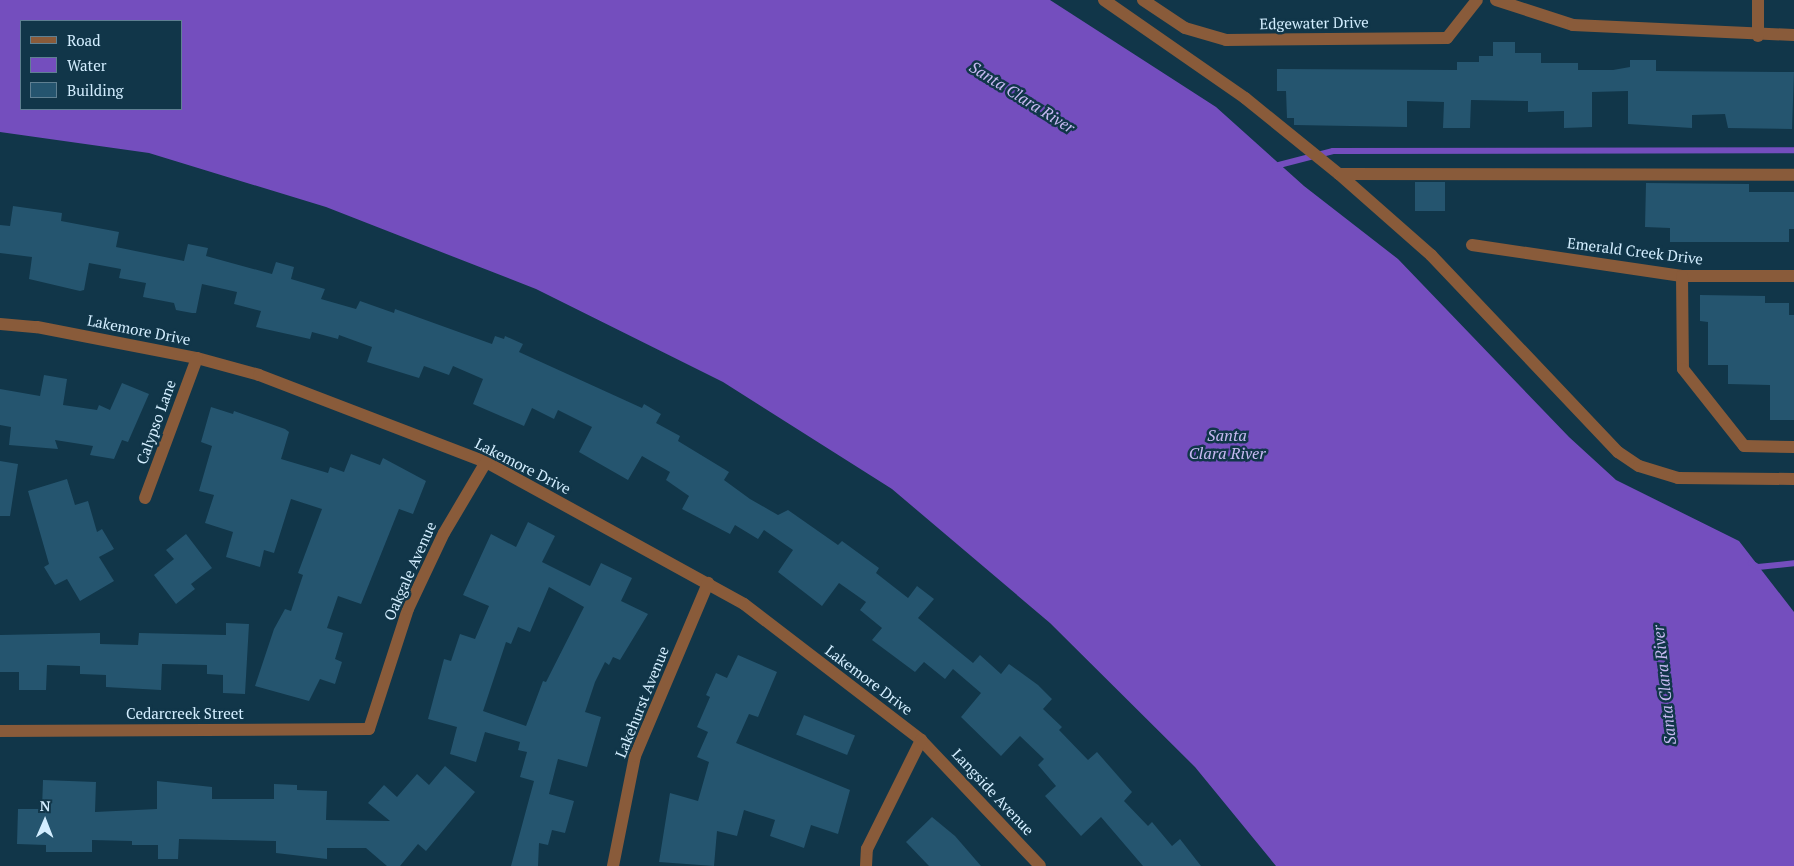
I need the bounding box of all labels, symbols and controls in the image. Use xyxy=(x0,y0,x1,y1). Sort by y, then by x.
street label: Edgewater Drive xyxy=(1259,13,1369,33)
legend xyxy=(20,20,182,110)
text: Road xyxy=(67,30,100,50)
text: Water xyxy=(67,55,106,75)
water label: Santa Clara River xyxy=(966,57,1078,137)
text: Building xyxy=(67,80,124,100)
street label: Emerald Creek Drive xyxy=(1566,234,1704,268)
street label: Lakemore Drive xyxy=(86,311,192,349)
street label: Calypso Lane xyxy=(132,377,180,467)
water label: Santa Clara River xyxy=(1189,425,1265,463)
street label: Lakemore Drive xyxy=(472,434,574,498)
street label: Oakgale Avenue xyxy=(380,519,440,623)
water label: Santa Clara River xyxy=(1648,624,1680,746)
street label: Lakemore Drive xyxy=(822,641,916,719)
street label: Lakehurst Avenue xyxy=(611,644,673,760)
street label: Cedarcreek Street xyxy=(126,705,244,723)
street label: Langside Avenue xyxy=(948,745,1038,839)
north arrow xyxy=(20,796,70,846)
text: N xyxy=(40,796,51,815)

